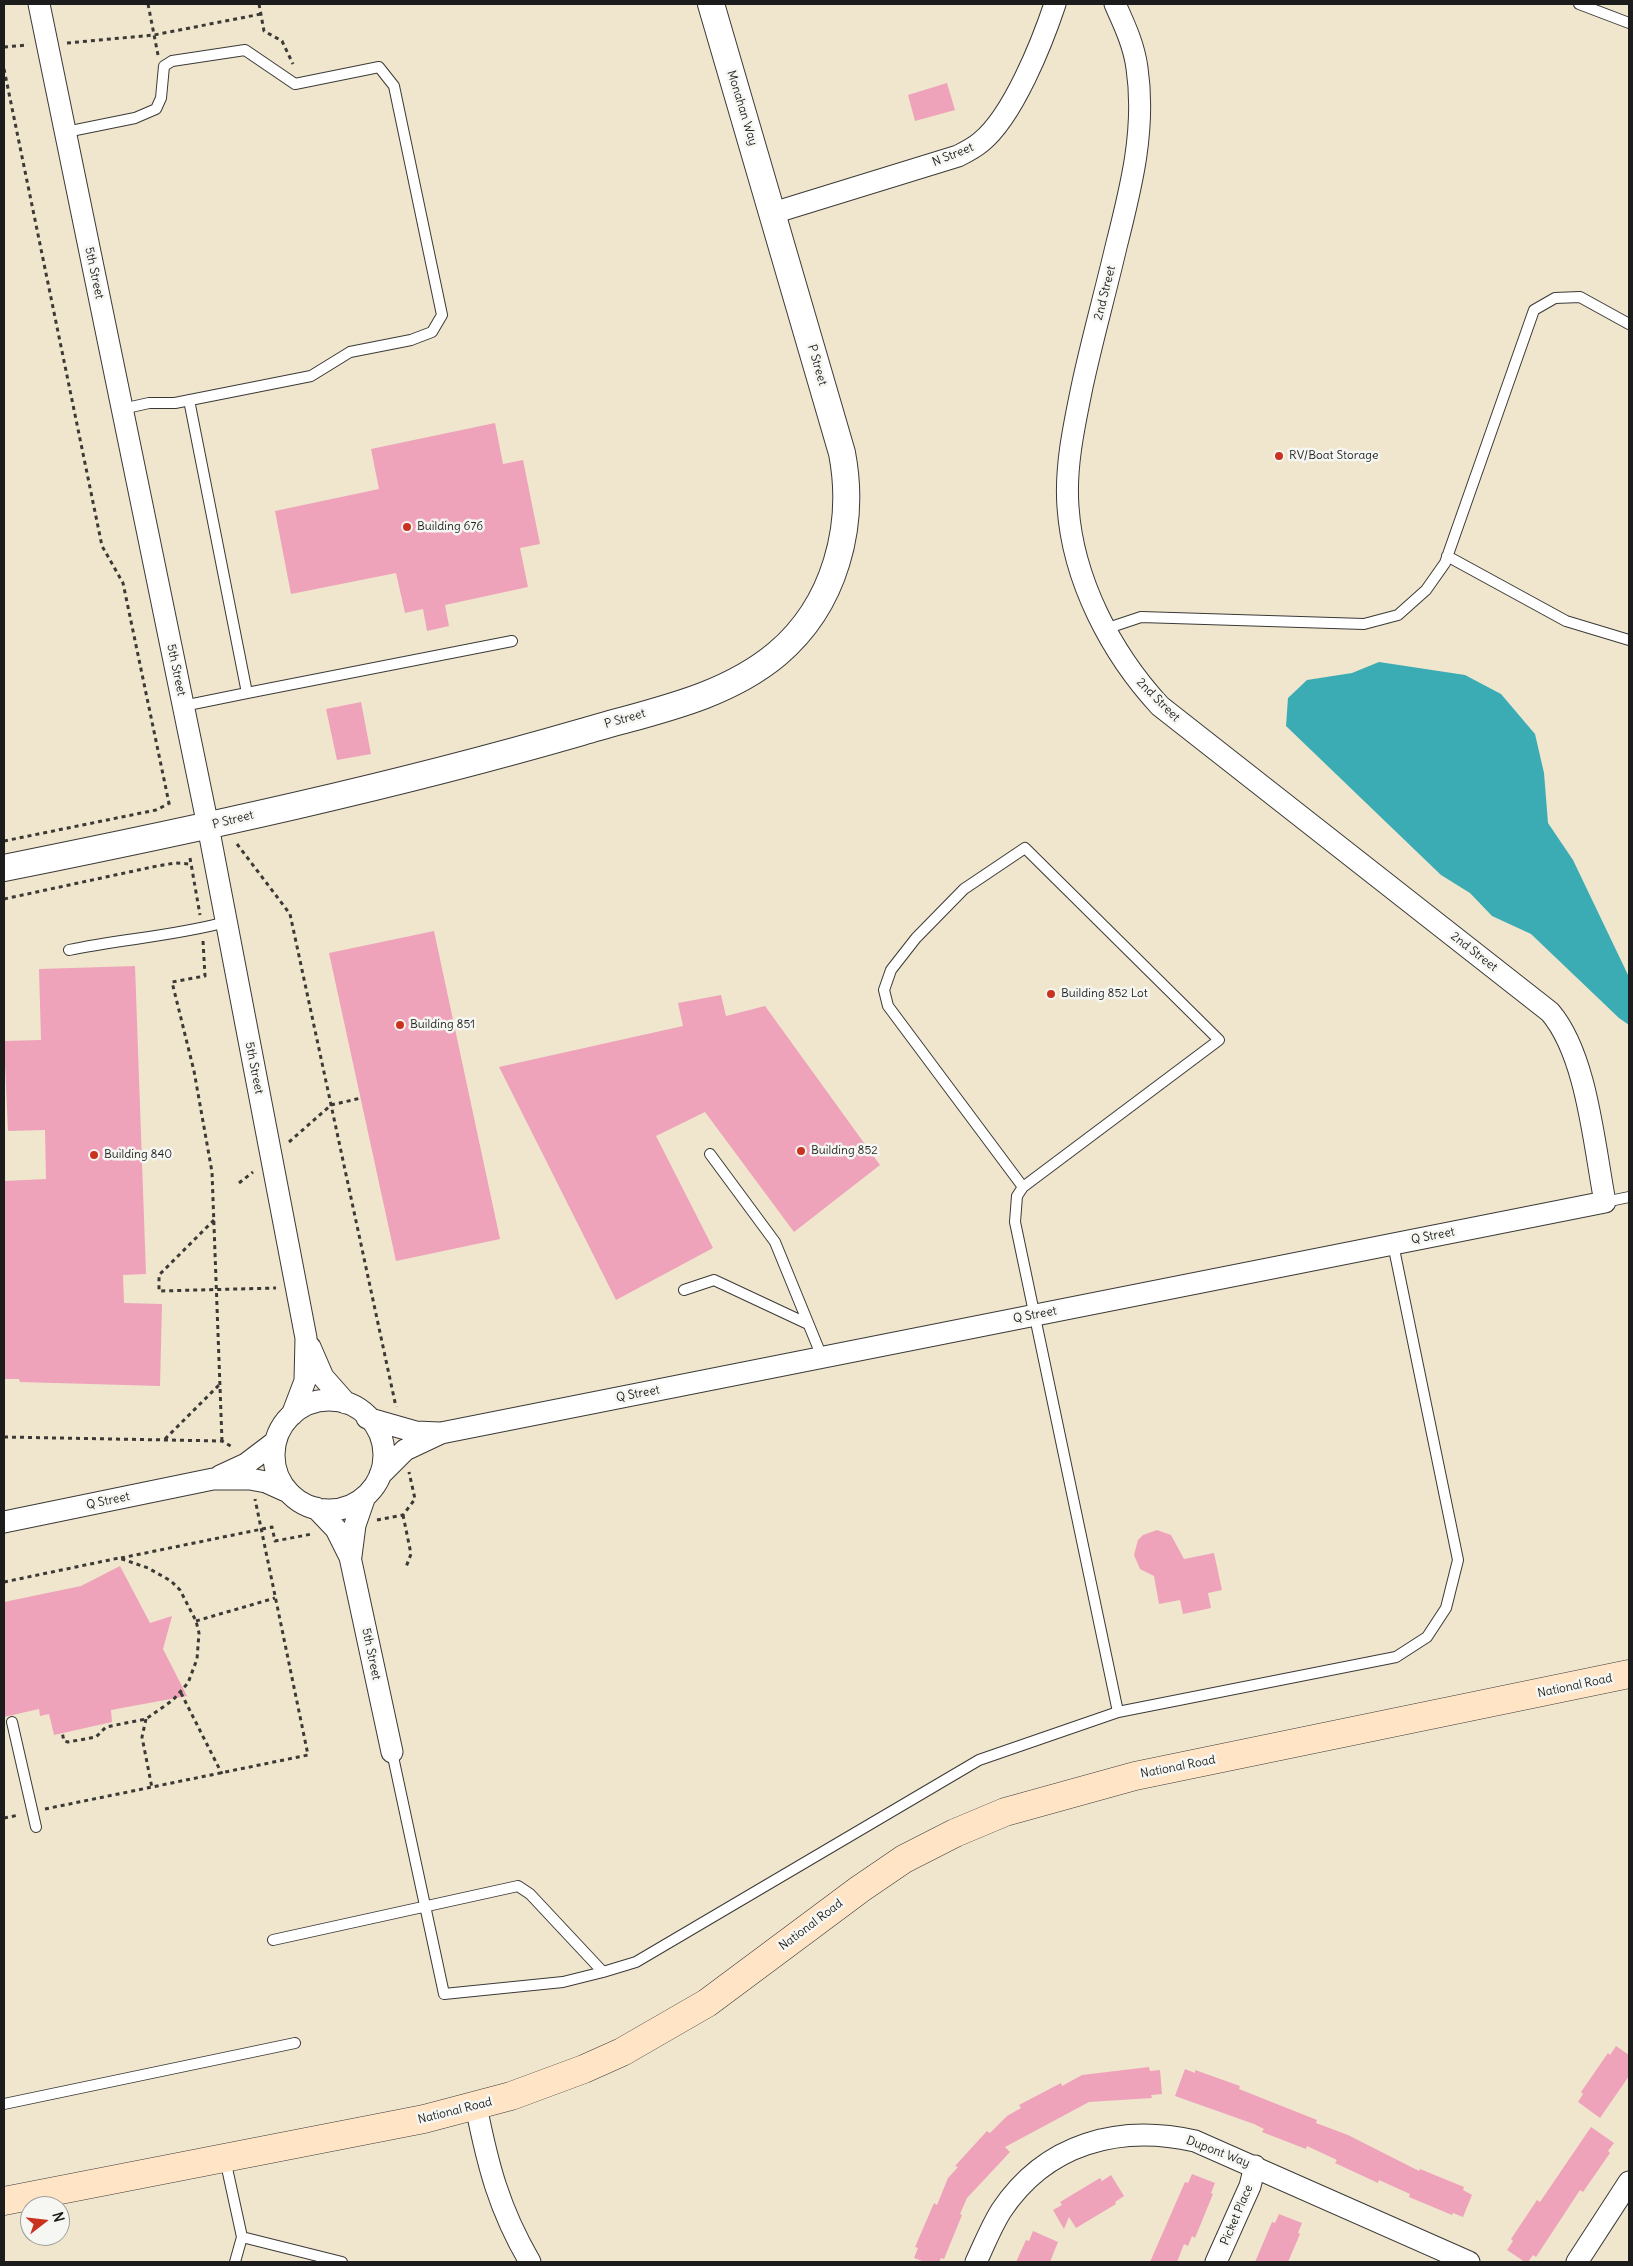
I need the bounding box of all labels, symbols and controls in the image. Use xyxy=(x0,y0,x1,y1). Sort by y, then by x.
street label: Monahan Way xyxy=(724,69,760,147)
street label: N Street xyxy=(930,140,976,170)
street label: 5th Street xyxy=(81,246,107,300)
street label: 2nd Street xyxy=(1091,264,1119,322)
street label: P Street xyxy=(804,343,830,387)
place label: RV/Boat Storage xyxy=(1289,449,1379,463)
marker: RV/Boat Storage xyxy=(1273,450,1285,462)
place label: Building 676 xyxy=(417,520,483,534)
marker: Building 676 xyxy=(401,521,413,533)
street label: 5th Street xyxy=(163,643,189,697)
street label: 2nd Street xyxy=(1133,675,1183,725)
street label: P Street xyxy=(603,706,647,732)
street label: P Street xyxy=(211,808,255,832)
street label: 2nd Street xyxy=(1448,929,1500,975)
place label: Building 852 Lot xyxy=(1061,987,1148,1001)
marker: Building 852 Lot xyxy=(1045,988,1057,1000)
place label: Building 851 xyxy=(410,1018,475,1032)
marker: Building 851 xyxy=(394,1019,406,1031)
street label: 5th Street xyxy=(242,1041,266,1095)
place label: Building 852 xyxy=(811,1144,878,1158)
marker: Building 852 xyxy=(795,1145,807,1157)
place label: Building 840 xyxy=(104,1148,172,1162)
marker: Building 840 xyxy=(88,1149,100,1161)
street label: Q Street xyxy=(1410,1225,1456,1247)
street label: Q Street xyxy=(1012,1304,1058,1326)
street label: Q Street xyxy=(615,1383,661,1405)
street label: Q Street xyxy=(85,1489,131,1513)
street label: 5th Street xyxy=(358,1627,384,1681)
street label: National Road xyxy=(1536,1671,1614,1701)
street label: National Road xyxy=(1139,1753,1217,1781)
street label: National Road xyxy=(776,1896,846,1954)
street label: National Road xyxy=(416,2095,494,2127)
street label: Dupont Way xyxy=(1184,2133,1252,2171)
street label: Picket Place xyxy=(1218,2183,1256,2247)
north arrow xyxy=(20,2196,70,2246)
text: N xyxy=(48,2210,68,2224)

